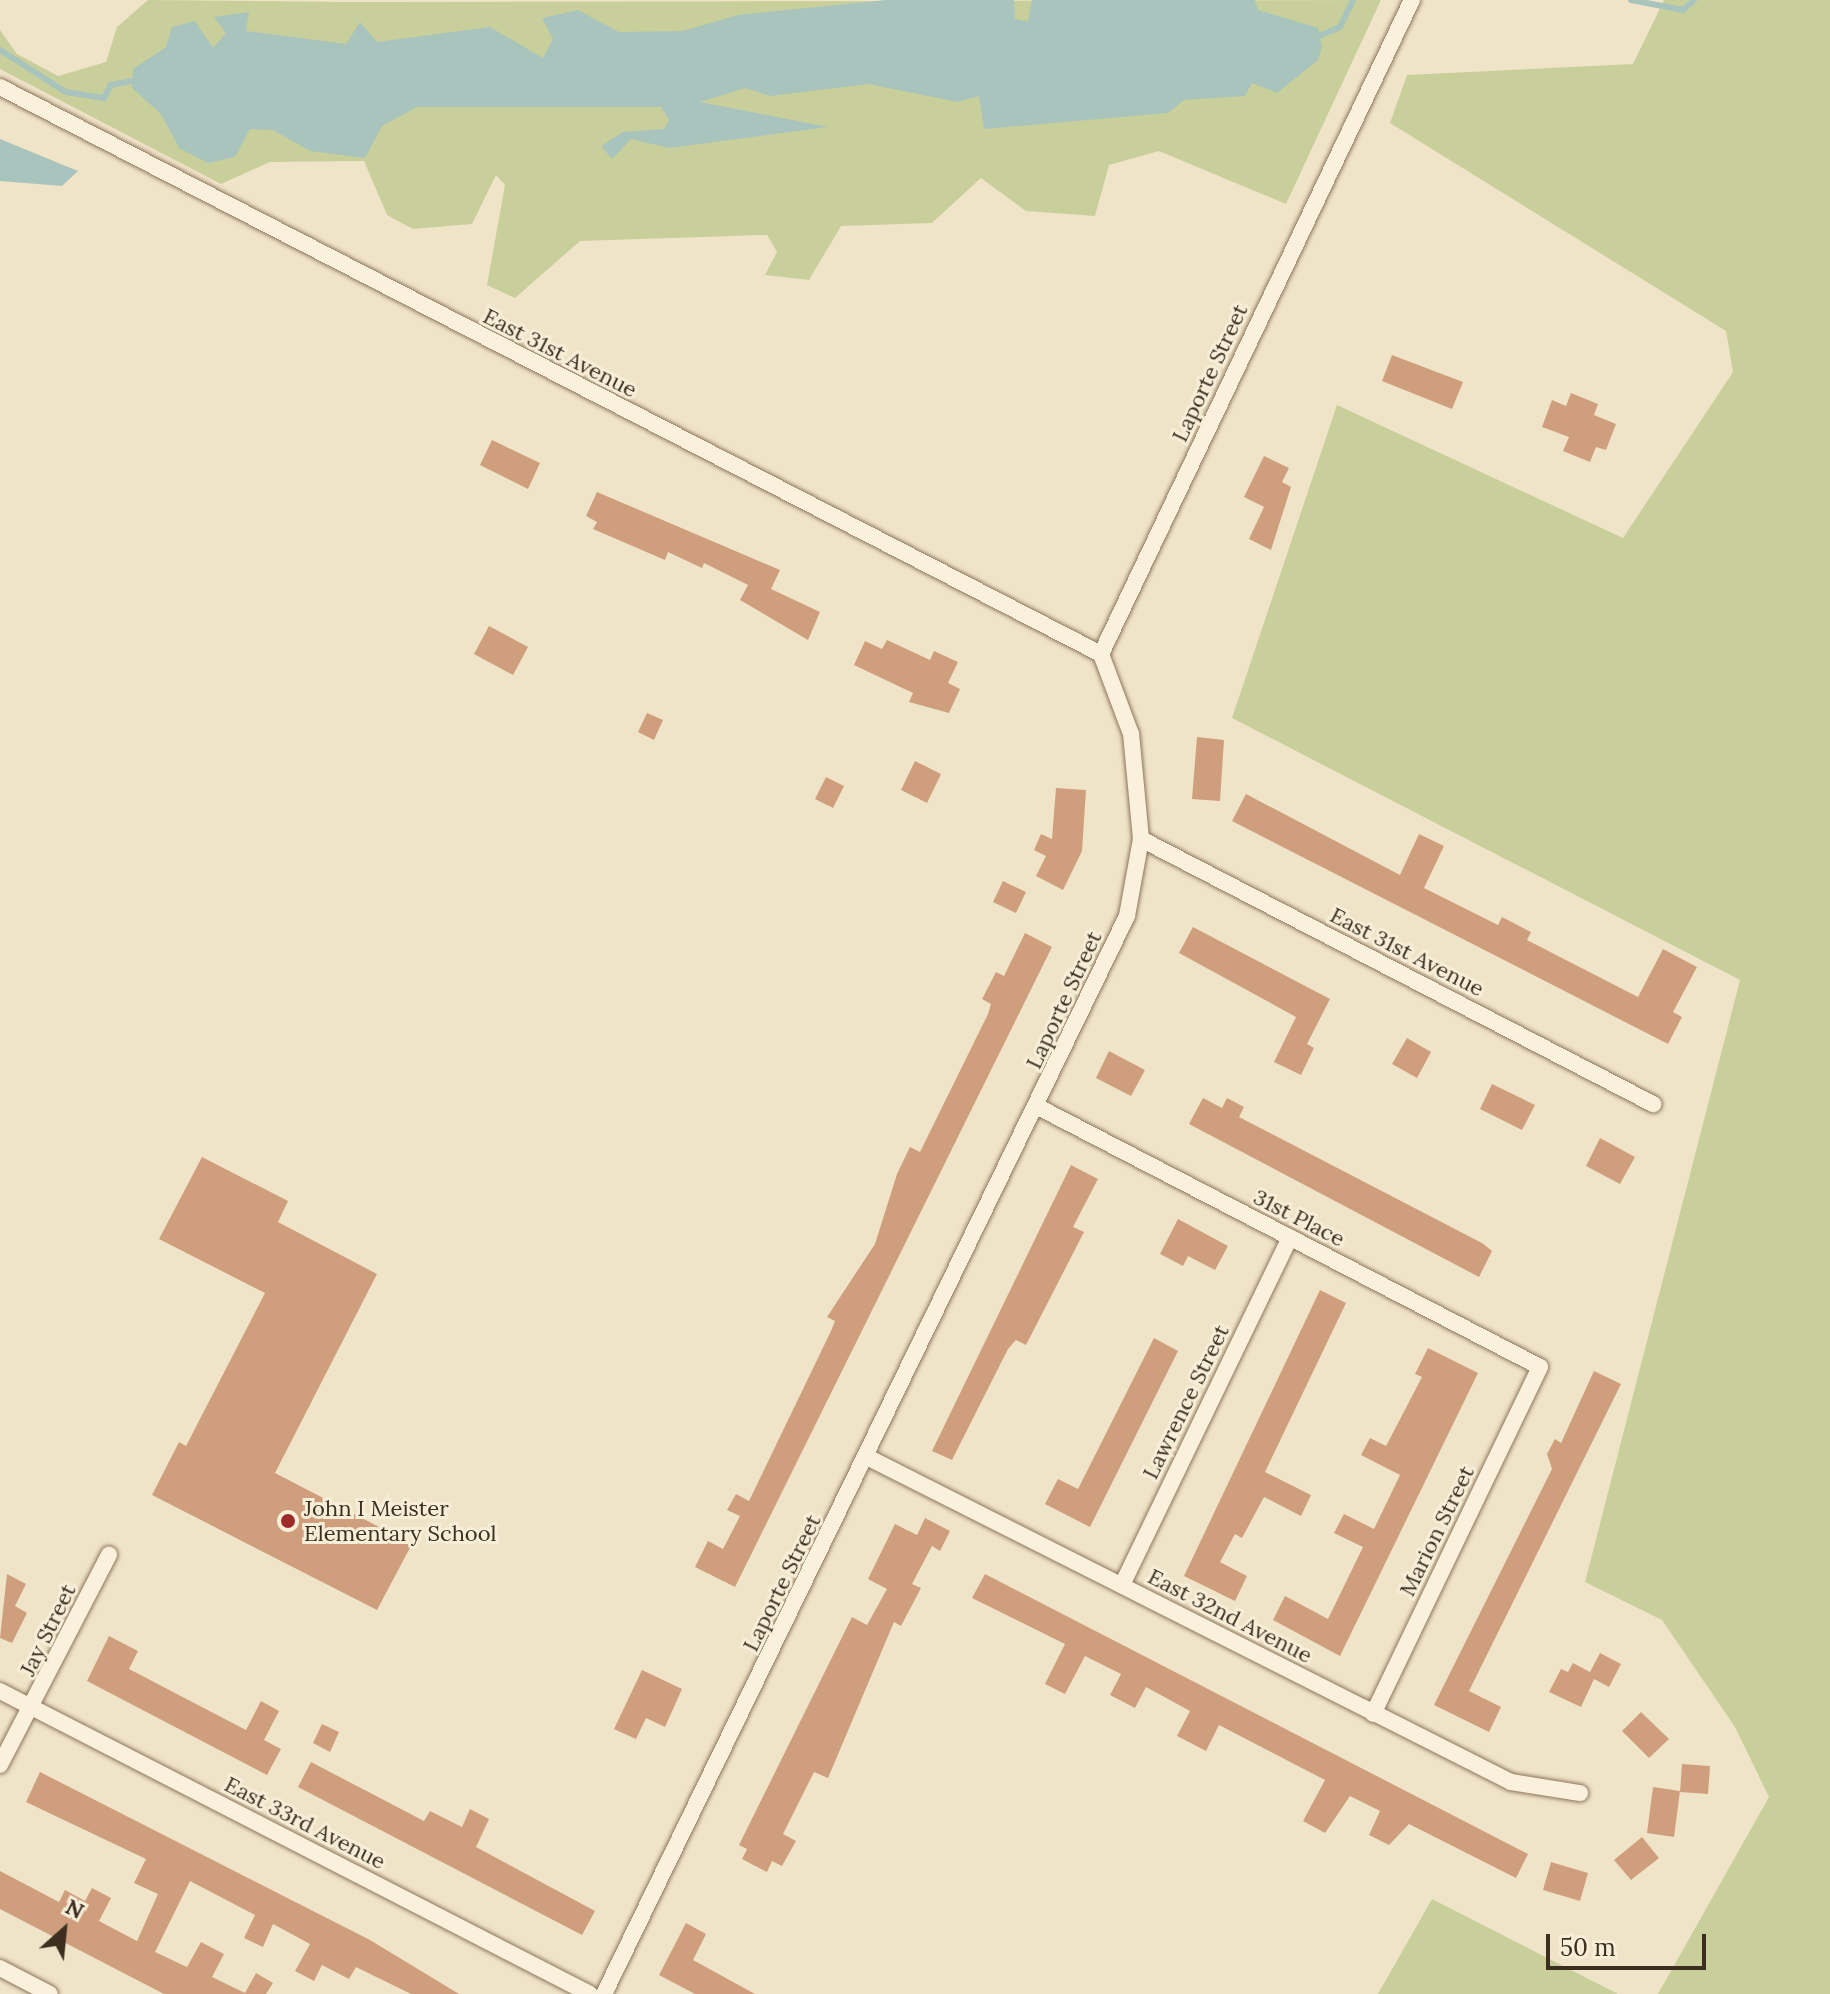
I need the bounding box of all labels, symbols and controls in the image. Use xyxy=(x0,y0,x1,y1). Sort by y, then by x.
street label: Laporte Street xyxy=(1167,300,1253,446)
street label: East 31st Avenue xyxy=(479,303,641,403)
street label: East 31st Avenue xyxy=(1326,902,1488,1002)
street label: Laporte Street xyxy=(1021,927,1107,1073)
street label: 31st Place xyxy=(1249,1184,1349,1252)
street label: Lawrence Street xyxy=(1137,1321,1235,1483)
street label: Marion Street xyxy=(1394,1462,1480,1600)
place label: John I Meister Elementary School xyxy=(304,1495,497,1546)
street label: Laporte Street xyxy=(738,1510,826,1656)
marker: John I Meister Elementary School xyxy=(279,1512,297,1530)
street label: East 32nd Avenue xyxy=(1144,1563,1316,1669)
street label: Jay Street xyxy=(14,1580,82,1680)
street label: East 33rd Avenue xyxy=(220,1771,390,1875)
north arrow xyxy=(24,1890,104,1970)
text: N xyxy=(61,1892,89,1925)
scale bar xyxy=(1550,1918,1710,1968)
text: 50 m xyxy=(1560,1932,1616,1963)

